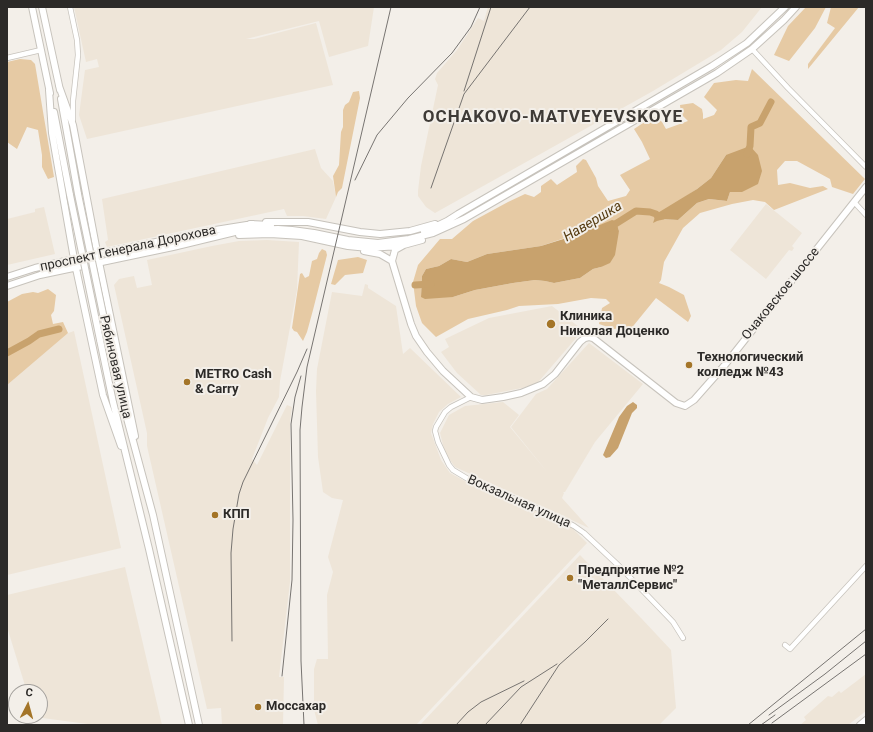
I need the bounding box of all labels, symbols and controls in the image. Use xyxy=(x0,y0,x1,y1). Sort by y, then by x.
district label: OCHAKOVO-MATVEYEVSKOYE xyxy=(423,108,683,128)
water label: Навершка xyxy=(561,198,625,246)
street label: проспект Генерала Дорохова xyxy=(39,223,217,275)
street label: Очаковское шоссе xyxy=(739,245,823,343)
place label: Клиника Николая Доценко xyxy=(560,309,669,340)
street label: Рябиновая улица xyxy=(96,314,134,420)
marker: Клиника Николая Доценко xyxy=(545,318,557,330)
place label: Технологический колледж №43 xyxy=(697,350,803,381)
marker: Технологический колледж №43 xyxy=(684,360,694,370)
place label: METRO Cash & Carry xyxy=(195,367,272,398)
marker: METRO Cash & Carry xyxy=(182,377,192,387)
street label: Вокзальная улица xyxy=(465,472,573,532)
place label: КПП xyxy=(223,507,250,523)
marker: КПП xyxy=(210,510,220,520)
place label: Предприятие №2 "МеталлСервис" xyxy=(578,563,684,594)
marker: Предприятие №2 "МеталлСервис" xyxy=(565,573,575,583)
north arrow xyxy=(8,684,48,724)
text: С xyxy=(25,686,33,699)
place label: Моссахар xyxy=(266,699,326,715)
marker: Моссахар xyxy=(253,702,263,712)

